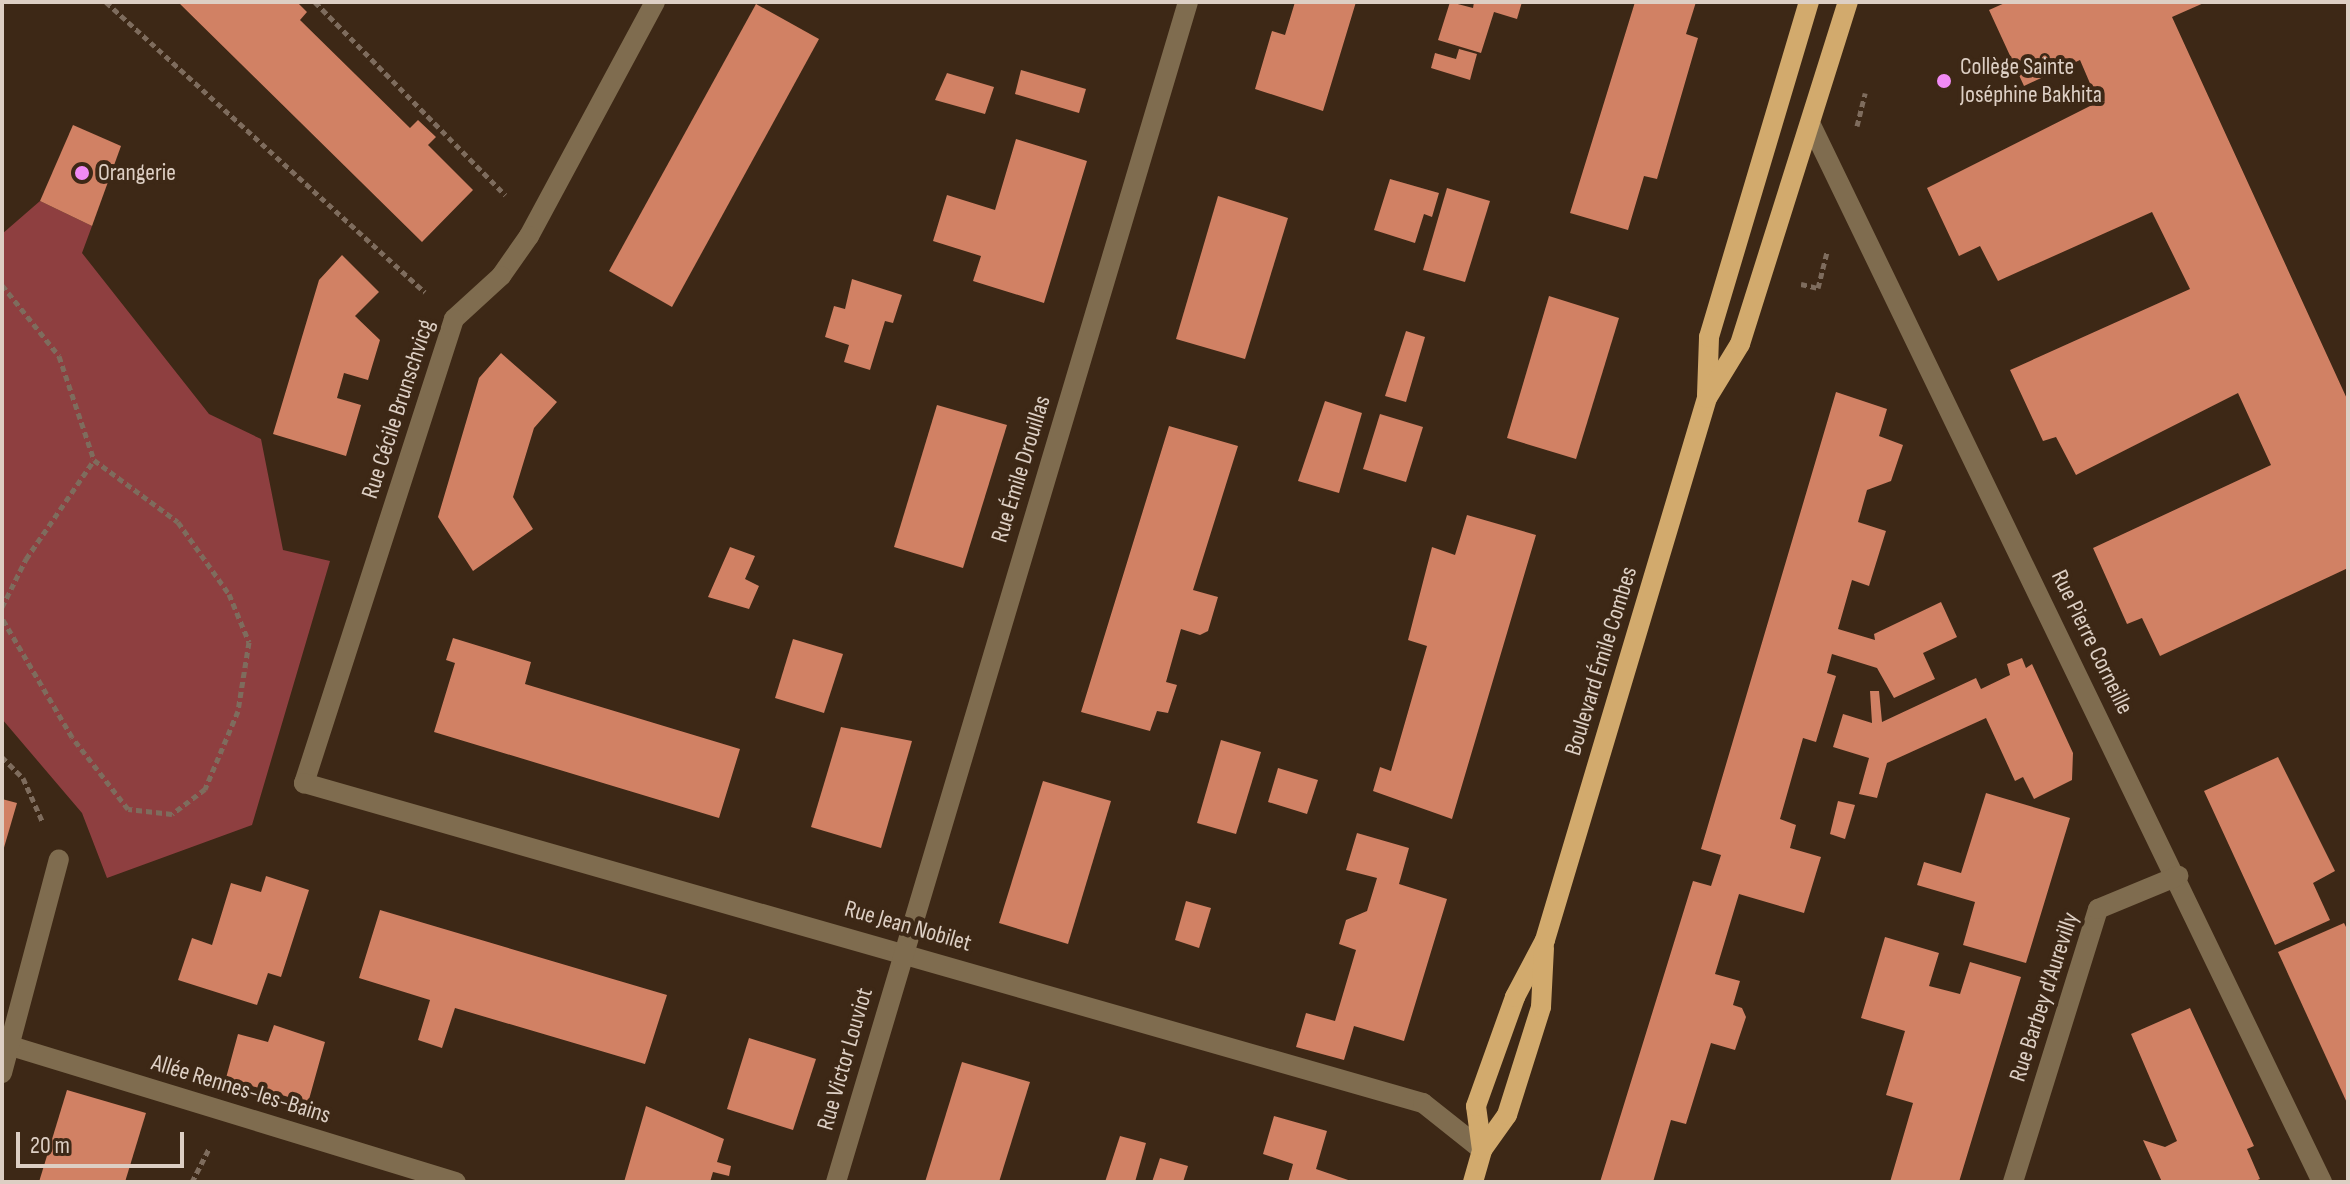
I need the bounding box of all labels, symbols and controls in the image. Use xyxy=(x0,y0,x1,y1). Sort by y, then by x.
place label: Collège Sainte Joséphine Bakhita xyxy=(1960,53,2102,109)
marker: Collège Sainte Joséphine Bakhita xyxy=(1935,72,1953,90)
place label: Orangerie xyxy=(98,159,176,187)
marker: Orangerie xyxy=(73,164,91,182)
street label: Rue Cécile Brunschvicg xyxy=(355,316,441,502)
street label: Rue Émile Drouillas xyxy=(985,392,1057,546)
street label: Boulevard Émile Combes xyxy=(1559,563,1643,759)
street label: Rue Pierre Corneille xyxy=(2045,565,2139,719)
street label: Rue Jean Nobilet xyxy=(841,894,975,958)
street label: Rue Barbey d'Aurevilly xyxy=(2003,909,2085,1085)
street label: Rue Victor Louviot xyxy=(811,985,879,1133)
street label: Allée Rennes-les-Bains xyxy=(148,1048,334,1130)
scale bar xyxy=(20,1116,188,1166)
text: 20 m xyxy=(30,1131,70,1160)

